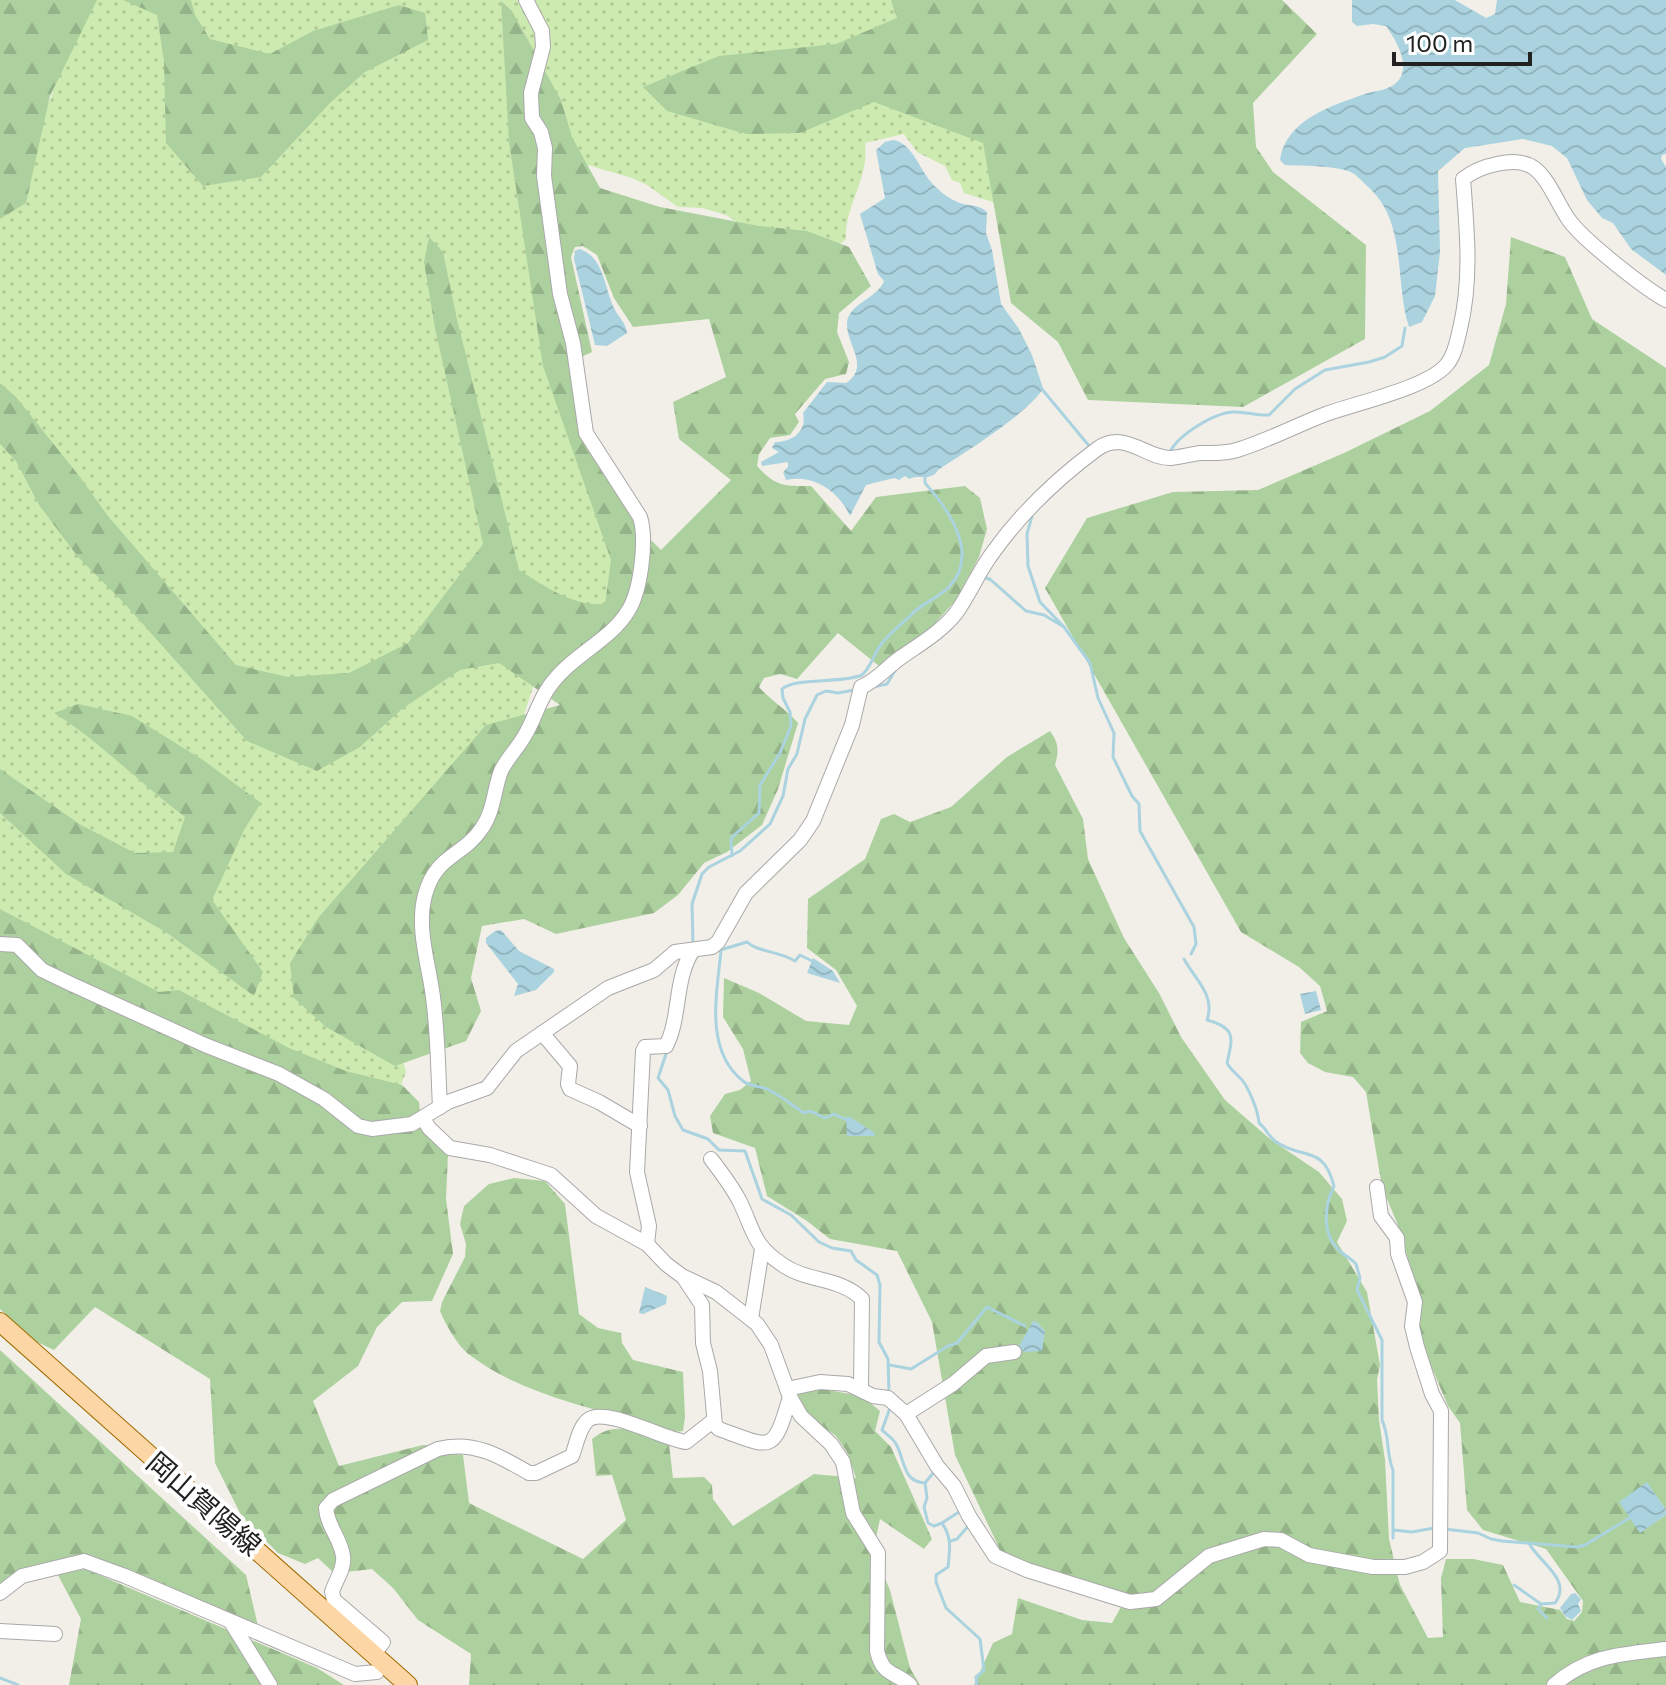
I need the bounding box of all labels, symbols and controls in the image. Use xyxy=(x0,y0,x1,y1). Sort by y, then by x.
scale bar xyxy=(1394,16,1530,66)
text: 100 m xyxy=(1406,28,1473,57)
street label: 岡山賀陽線 xyxy=(141,1444,269,1562)

